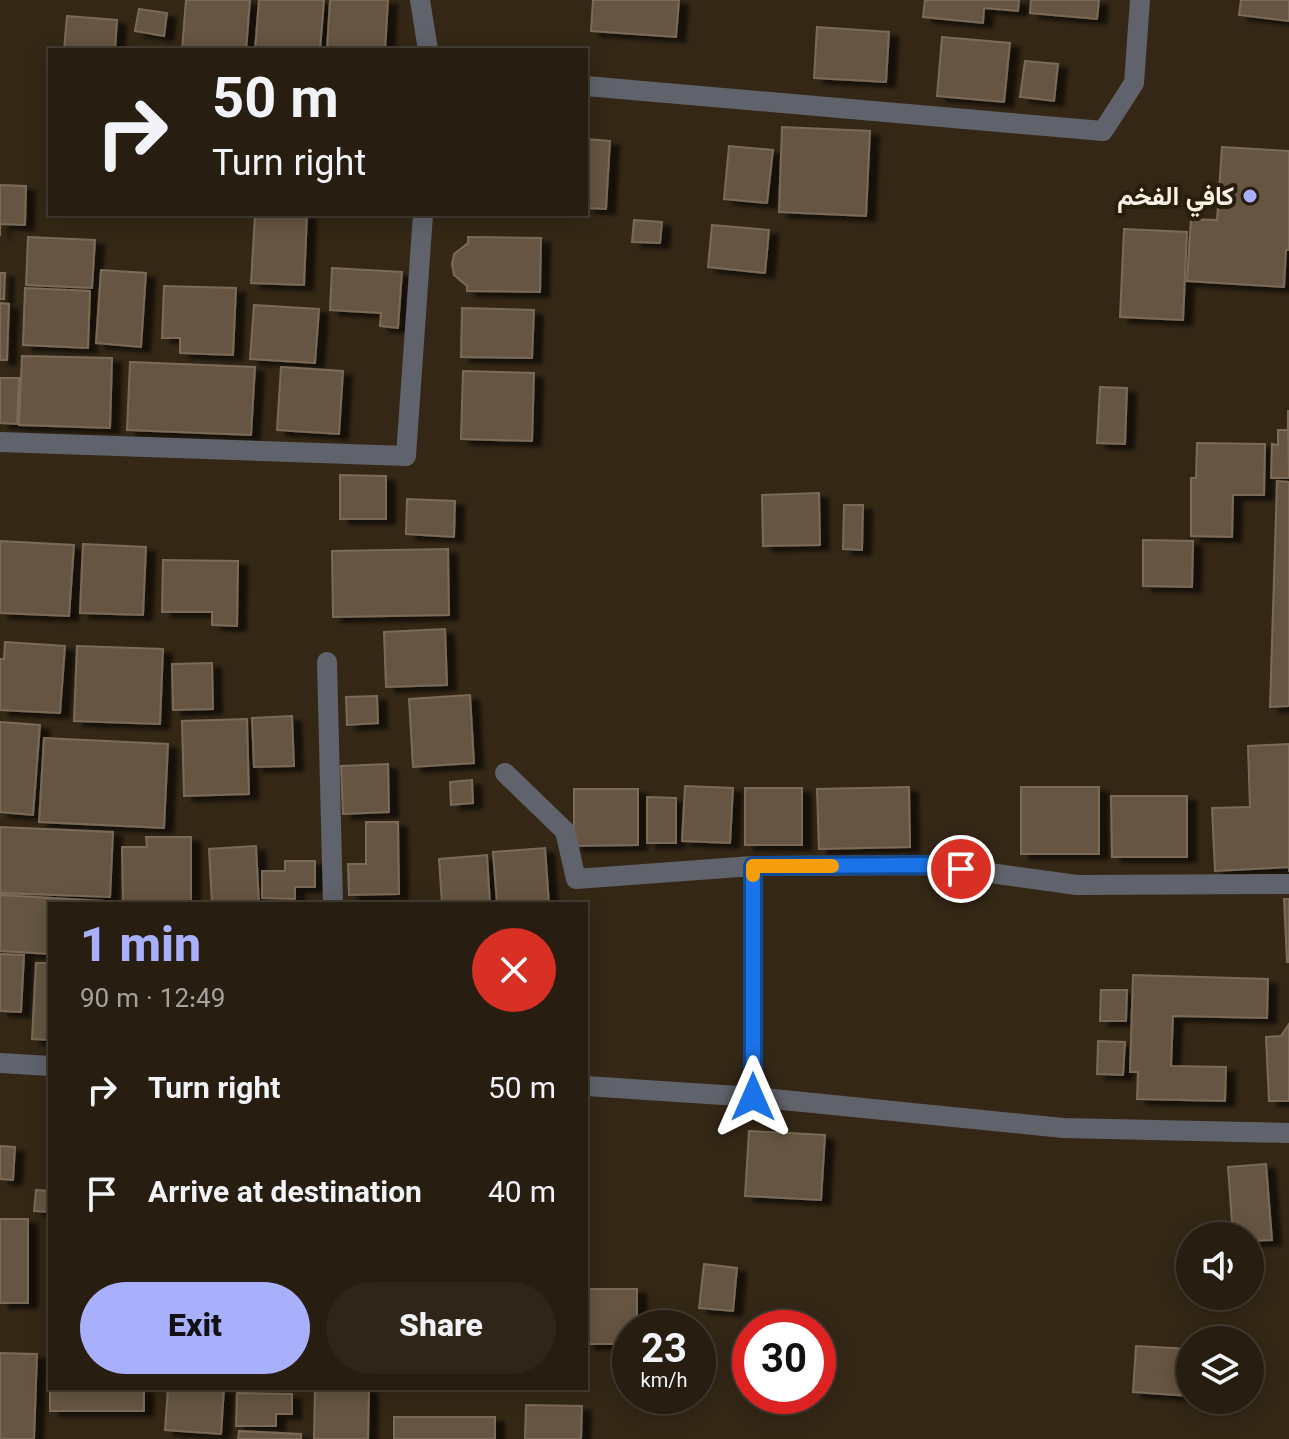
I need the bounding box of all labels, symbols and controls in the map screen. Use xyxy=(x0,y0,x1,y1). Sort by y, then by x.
text: 50 m xyxy=(212,60,339,147)
icon: right xyxy=(80,80,184,184)
text: Turn right xyxy=(212,138,366,194)
place label: كافي الفخم xyxy=(1117,178,1234,219)
marker: كافي الفخم xyxy=(1241,187,1259,205)
pin xyxy=(927,835,995,903)
icon: arrive xyxy=(939,847,983,891)
text: 1 min xyxy=(80,912,201,987)
button: close xyxy=(472,928,556,1012)
text: 90 m · 12:49 xyxy=(80,980,225,1021)
position arrow xyxy=(711,1055,795,1139)
text: Turn right xyxy=(148,1067,280,1114)
text: 50 m xyxy=(488,1067,556,1114)
icon: right xyxy=(80,1068,124,1112)
text: Arrive at destination xyxy=(148,1171,422,1218)
text: 40 m xyxy=(488,1171,556,1218)
icon: arrive xyxy=(80,1172,124,1216)
map controls xyxy=(1176,1222,1264,1414)
button: sound xyxy=(1176,1222,1264,1310)
button: Exit xyxy=(80,1282,310,1374)
button: Share xyxy=(326,1282,556,1374)
speed limit sign: 30 xyxy=(732,1310,836,1414)
text: 23 xyxy=(641,1321,687,1383)
button: layers xyxy=(1176,1326,1264,1414)
text: km/h xyxy=(641,1366,687,1398)

